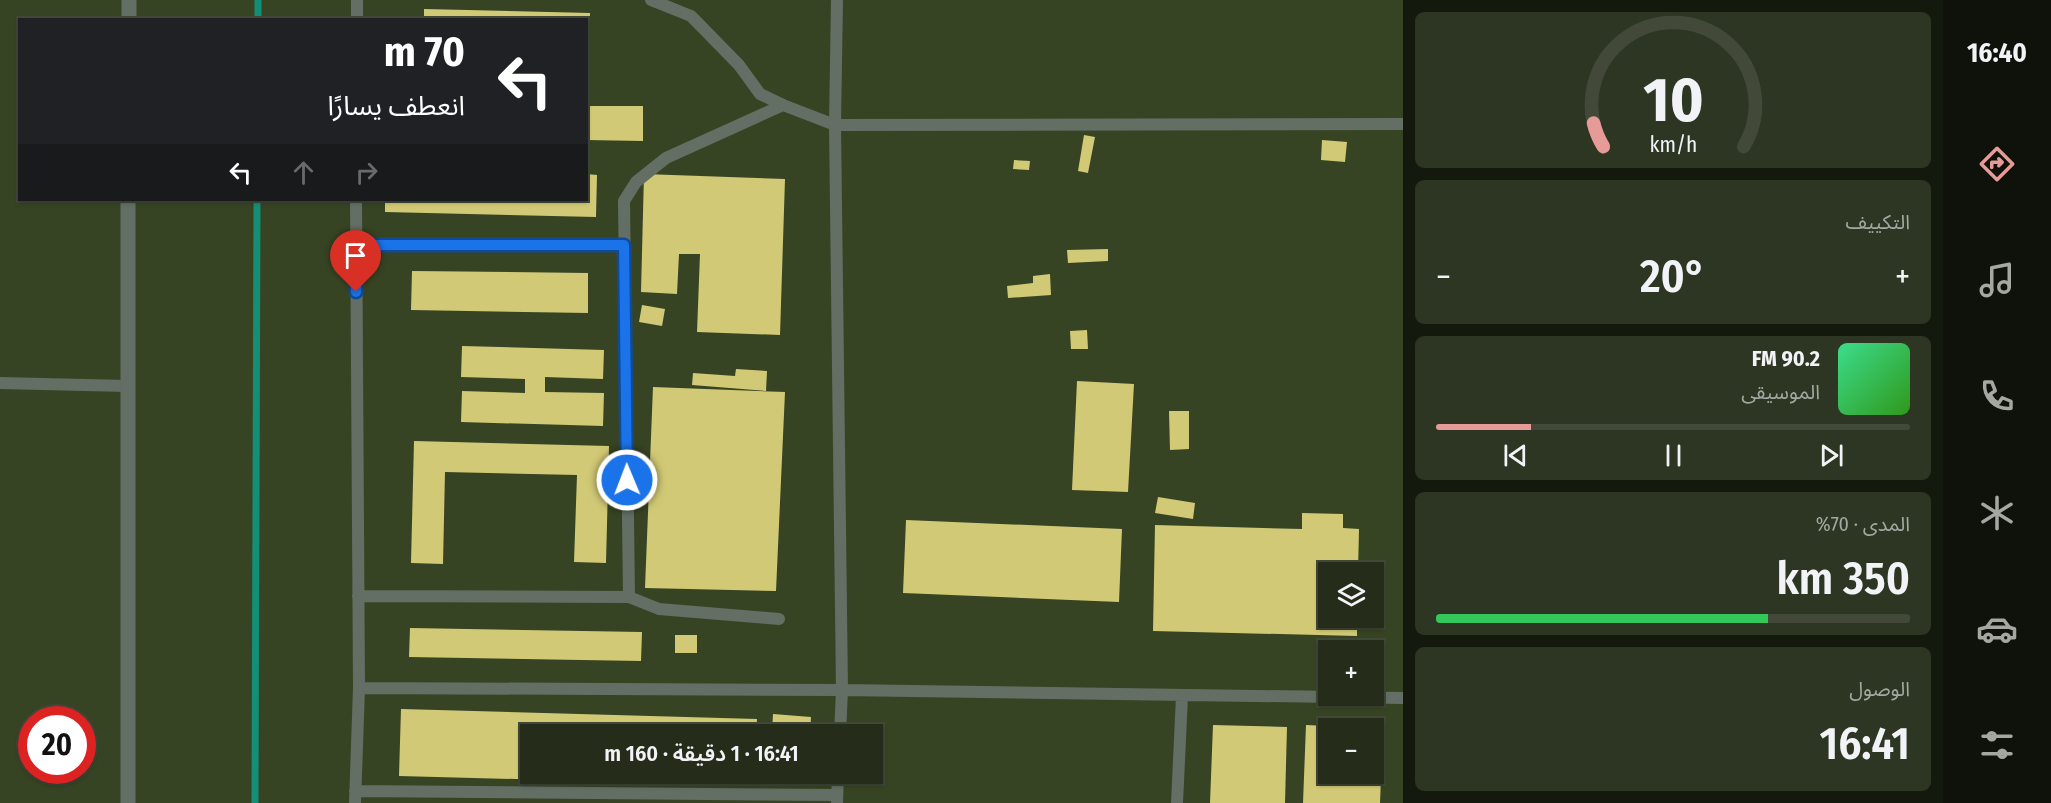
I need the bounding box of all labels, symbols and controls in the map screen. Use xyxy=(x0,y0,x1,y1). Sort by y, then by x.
text: 70 m xyxy=(384,27,465,77)
text: 16:40 xyxy=(1967,37,2027,69)
icon: left xyxy=(486,42,564,120)
text: 10 xyxy=(1643,63,1703,138)
text: انعطف يسارًا xyxy=(328,90,465,122)
text: km/h xyxy=(1649,132,1697,158)
icon: directions xyxy=(1976,143,2018,185)
icon: left xyxy=(224,156,257,189)
icon: ahead xyxy=(287,156,320,189)
icon: right xyxy=(350,156,383,189)
text: التكييف xyxy=(1846,210,1910,234)
pin xyxy=(330,230,381,292)
icon: arrive xyxy=(339,239,372,272)
text: 20° xyxy=(1640,250,1706,304)
text: − xyxy=(1436,257,1451,297)
text: + xyxy=(1895,257,1910,297)
icon: music xyxy=(1976,259,2018,301)
text: 90.2 FM xyxy=(1752,345,1820,372)
icon: phone xyxy=(1976,375,2018,417)
text: الموسيقى xyxy=(1741,380,1820,404)
icon: previous xyxy=(1499,439,1532,472)
icon: pause xyxy=(1657,439,1690,472)
icon: next xyxy=(1815,439,1848,472)
position arrow xyxy=(595,448,659,512)
icon: climate xyxy=(1976,492,2018,534)
text: المدى · 70% xyxy=(1816,512,1910,536)
text: 350 km xyxy=(1776,552,1910,606)
map controls xyxy=(1318,562,1384,784)
button: layers xyxy=(1318,562,1384,628)
icon: car xyxy=(1976,608,2018,650)
button: + xyxy=(1318,640,1384,706)
text: الوصول xyxy=(1849,677,1910,701)
speed limit sign: 20 xyxy=(18,706,96,784)
text: 16:41 xyxy=(1819,717,1910,771)
button: − xyxy=(1318,718,1384,784)
icon: filters xyxy=(1976,724,2018,766)
text: 16:41 · 1 دقيقة · 160 m xyxy=(604,740,799,767)

